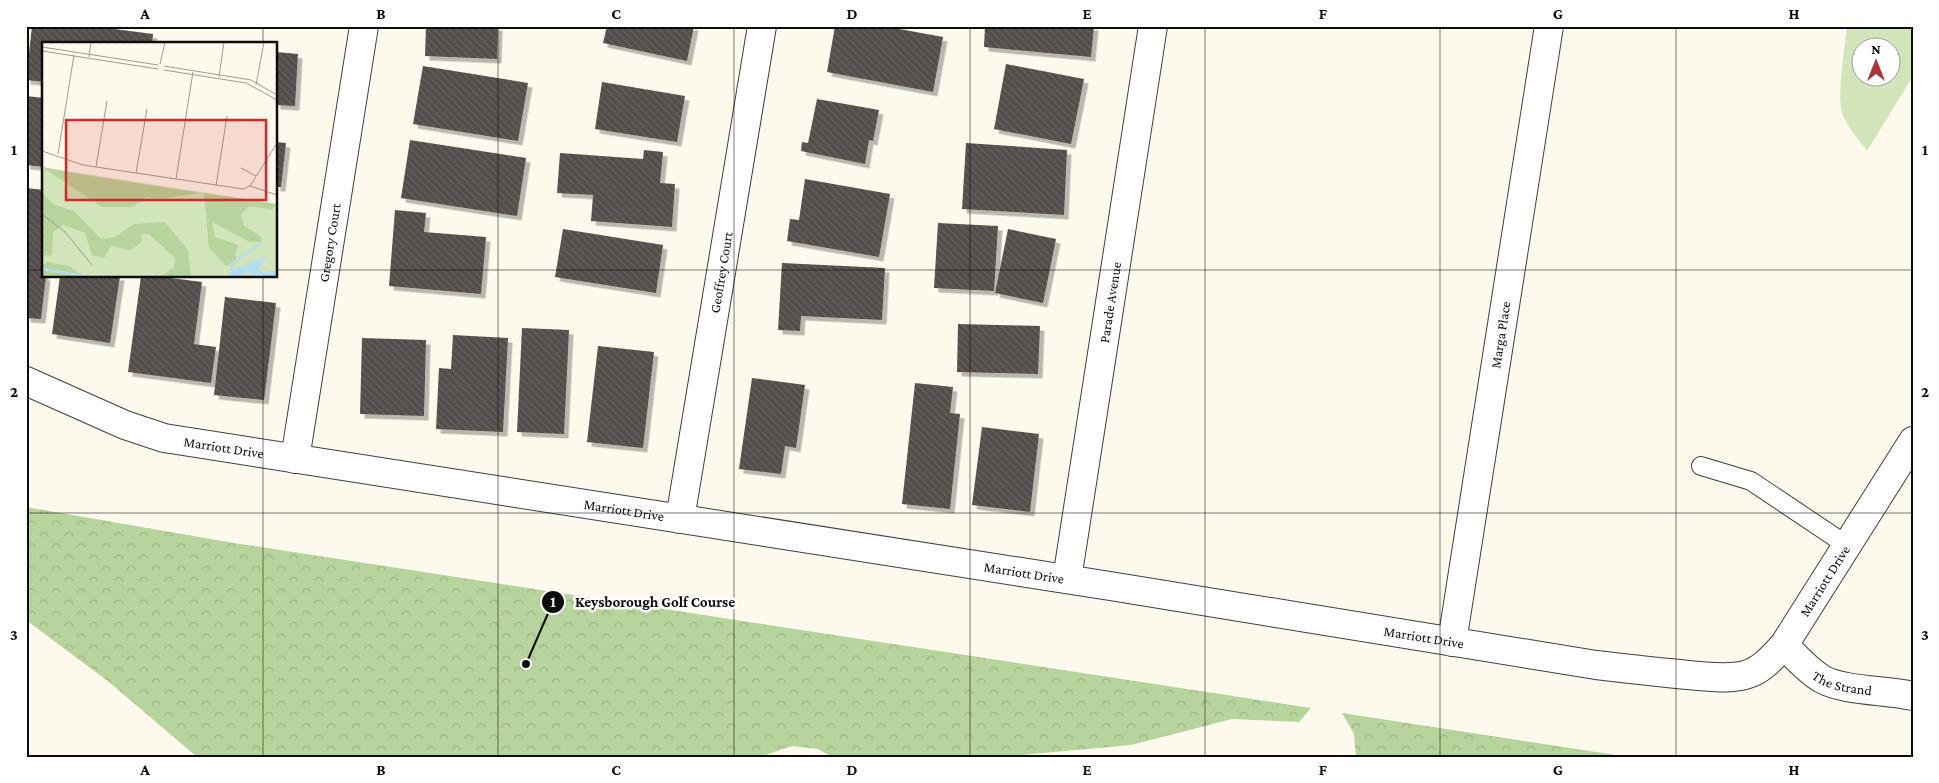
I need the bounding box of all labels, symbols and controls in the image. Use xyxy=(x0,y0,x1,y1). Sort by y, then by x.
text: A xyxy=(139,5,150,22)
text: B xyxy=(376,5,386,22)
text: C xyxy=(611,5,621,22)
text: D xyxy=(846,5,858,22)
text: E xyxy=(1082,5,1092,22)
text: F xyxy=(1319,5,1328,22)
text: G xyxy=(1553,5,1563,22)
text: H xyxy=(1789,5,1800,22)
north arrow xyxy=(1852,38,1902,88)
text: N xyxy=(1871,41,1881,57)
inset map xyxy=(42,42,278,278)
text: 1 xyxy=(11,141,17,158)
text: 1 xyxy=(1922,141,1928,158)
street label: Gregory Court xyxy=(315,202,344,283)
street label: Geoffrey Court xyxy=(706,230,736,314)
street label: Parade Avenue xyxy=(1096,261,1124,344)
street label: Marga Place xyxy=(1487,300,1514,370)
text: 2 xyxy=(10,383,18,400)
text: 2 xyxy=(1921,383,1929,400)
street label: Marriott Drive xyxy=(183,433,265,462)
street label: Marriott Drive xyxy=(583,496,665,524)
street label: Marriott Drive xyxy=(1796,542,1853,619)
street label: Marriott Drive xyxy=(983,558,1065,587)
callout: Keysborough Golf Course xyxy=(540,587,745,617)
text: 1 xyxy=(550,594,556,610)
text: Keysborough Golf Course xyxy=(575,594,735,610)
street label: Marriott Drive xyxy=(1383,623,1465,651)
text: 3 xyxy=(10,626,18,643)
text: 3 xyxy=(1921,626,1929,643)
street label: The Strand xyxy=(1809,667,1873,698)
text: A xyxy=(139,761,150,778)
text: B xyxy=(376,761,386,778)
text: C xyxy=(611,761,621,778)
text: D xyxy=(846,761,858,778)
text: E xyxy=(1082,761,1092,778)
text: F xyxy=(1319,761,1328,778)
text: G xyxy=(1553,761,1563,778)
text: H xyxy=(1789,761,1800,778)

